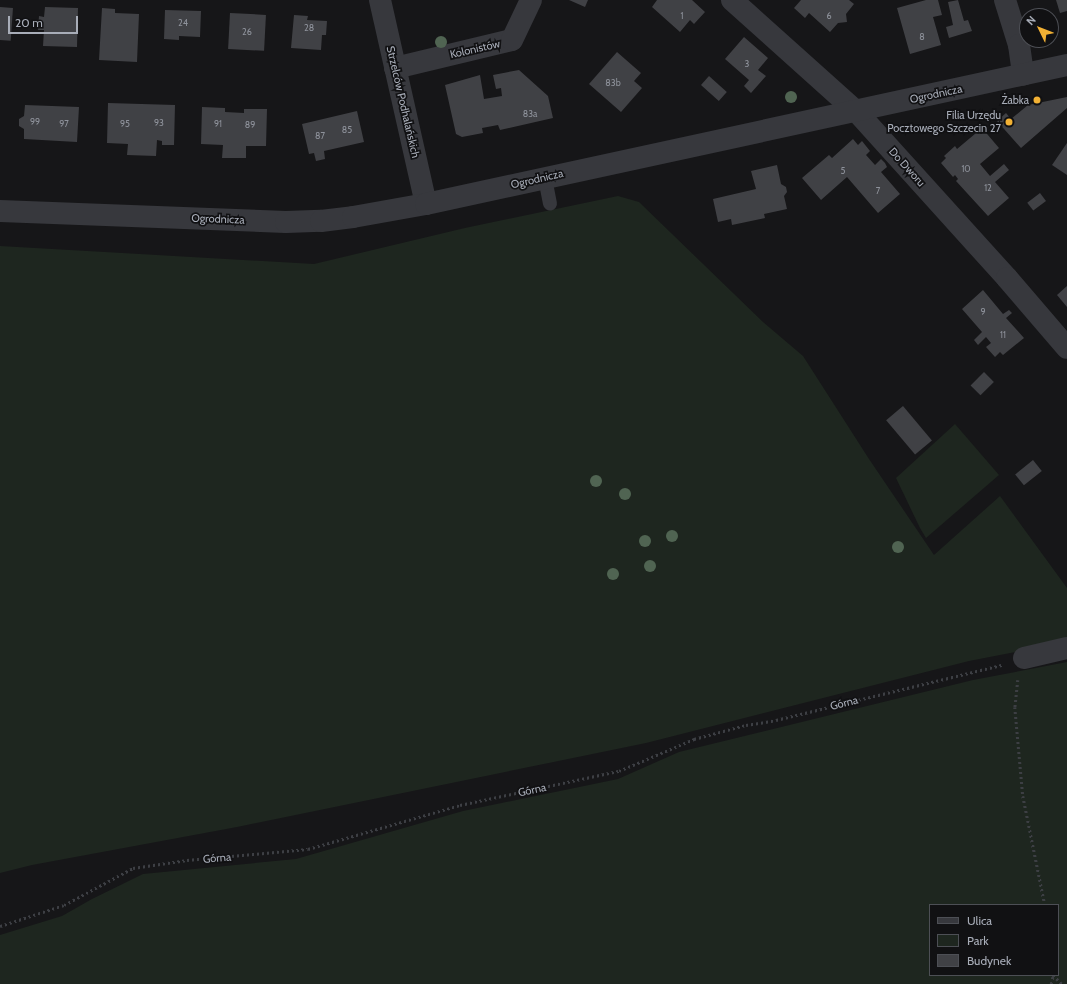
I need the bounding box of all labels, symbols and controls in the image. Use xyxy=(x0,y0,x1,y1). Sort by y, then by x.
scale bar xyxy=(10,8,80,34)
north arrow xyxy=(1019,8,1059,48)
house number: 1 xyxy=(681,11,683,21)
house number: 6 xyxy=(826,11,832,21)
text: N xyxy=(1023,13,1039,28)
text: 20 m xyxy=(15,15,43,30)
house number: 24 xyxy=(178,18,188,28)
house number: 28 xyxy=(304,23,314,33)
house number: 26 xyxy=(242,27,252,37)
house number: 8 xyxy=(919,32,925,42)
street label: Kolonistów xyxy=(449,37,501,61)
street label: Strzelców Podhalańskich xyxy=(384,45,422,159)
house number: 3 xyxy=(745,59,749,69)
house number: 83b xyxy=(605,78,621,88)
street label: Ogrodnicza xyxy=(909,82,963,106)
place label: Żabka xyxy=(1001,93,1029,107)
marker: Żabka xyxy=(1032,95,1042,105)
house number: 83a xyxy=(523,109,537,119)
place label: Filia Urzędu Pocztowego Szczecin 27 xyxy=(887,109,1001,135)
house number: 99 xyxy=(30,117,40,127)
marker: Filia Urzędu Pocztowego Szczecin 27 xyxy=(1004,117,1014,127)
house number: 93 xyxy=(154,118,164,128)
house number: 97 xyxy=(59,119,69,129)
house number: 95 xyxy=(120,119,130,129)
house number: 91 xyxy=(214,119,222,129)
house number: 89 xyxy=(245,120,255,130)
house number: 85 xyxy=(342,125,352,135)
house number: 87 xyxy=(315,131,325,141)
street label: Do Dworu xyxy=(886,145,928,189)
house number: 10 xyxy=(961,164,971,174)
house number: 5 xyxy=(841,166,845,176)
street label: Ogrodnicza xyxy=(510,167,564,191)
house number: 12 xyxy=(984,183,992,193)
house number: 7 xyxy=(876,186,880,196)
street label: Ogrodnicza xyxy=(191,211,245,227)
house number: 9 xyxy=(980,307,986,317)
house number: 11 xyxy=(1000,330,1006,340)
street label: Górna xyxy=(829,693,859,713)
street label: Górna xyxy=(517,781,547,799)
street label: Górna xyxy=(202,850,232,866)
legend xyxy=(929,904,1059,976)
text: Ulica xyxy=(967,913,992,928)
text: Park xyxy=(967,933,989,948)
text: Budynek xyxy=(967,953,1011,968)

